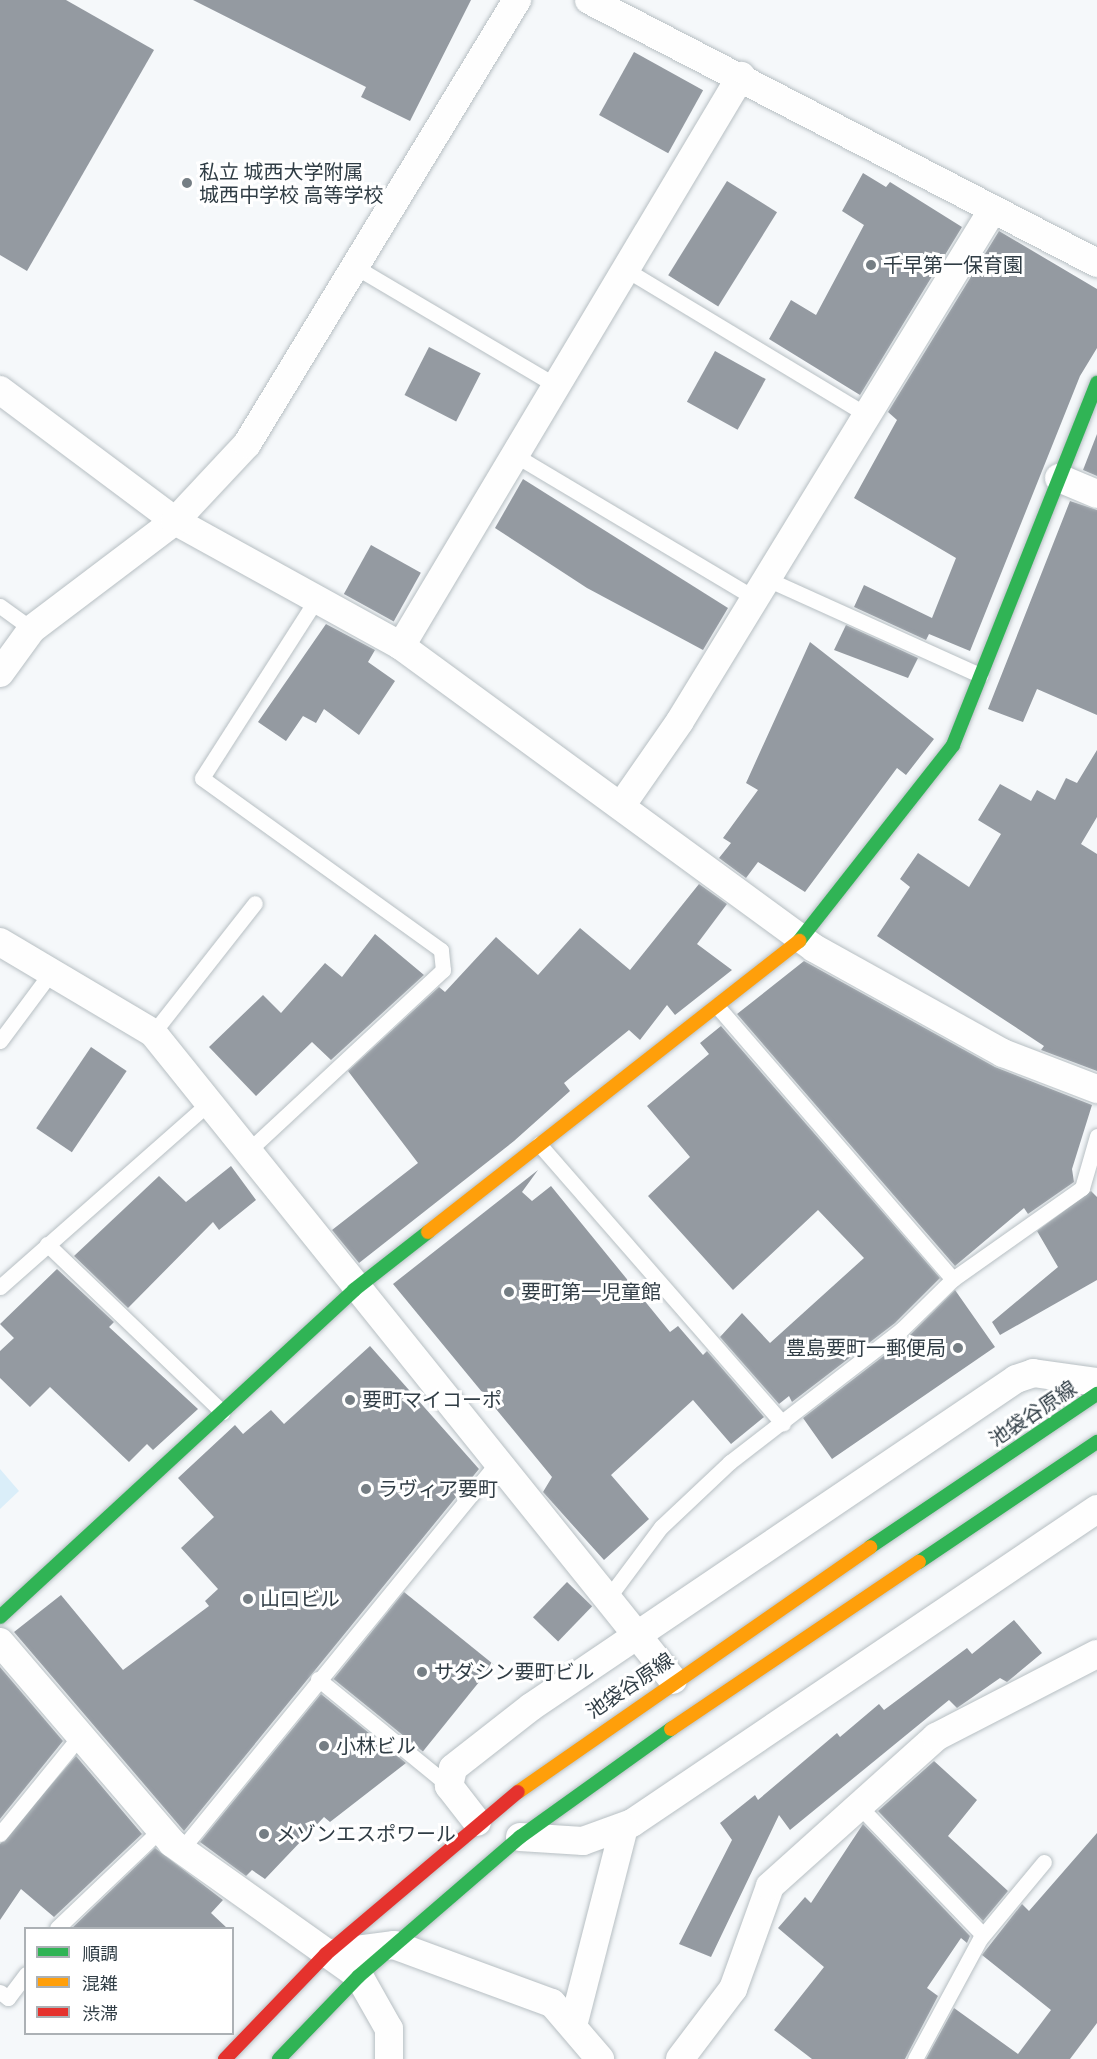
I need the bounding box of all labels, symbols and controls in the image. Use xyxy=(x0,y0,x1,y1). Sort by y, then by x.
place label: 私立 城西大学附属 城西中学校 高等学校 xyxy=(199,160,384,207)
marker: 私立 城西大学附属 城西中学校 高等学校 xyxy=(180,176,194,190)
place label: 千早第一保育園 xyxy=(883,253,1023,277)
marker: 千早第一保育園 xyxy=(864,258,878,272)
place label: 要町第一児童館 xyxy=(521,1280,661,1304)
marker: 要町第一児童館 xyxy=(502,1285,516,1299)
place label: 豊島要町一郵便局 xyxy=(786,1336,946,1360)
marker: 豊島要町一郵便局 xyxy=(951,1341,965,1355)
street label: 池袋谷原線 xyxy=(985,1376,1081,1452)
place label: 要町マイコーポ xyxy=(362,1388,502,1412)
marker: 要町マイコーポ xyxy=(343,1393,357,1407)
place label: ラヴィア要町 xyxy=(378,1477,498,1501)
marker: ラヴィア要町 xyxy=(359,1482,373,1496)
place label: 山口ビル xyxy=(260,1587,340,1611)
marker: 山口ビル xyxy=(241,1592,255,1606)
street label: 池袋谷原線 xyxy=(582,1648,678,1724)
place label: サダシン要町ビル xyxy=(434,1660,594,1684)
marker: サダシン要町ビル xyxy=(415,1665,429,1679)
place label: 小林ビル xyxy=(336,1734,416,1758)
marker: 小林ビル xyxy=(317,1739,331,1753)
place label: メゾンエスポワール xyxy=(276,1822,456,1846)
marker: メゾンエスポワール xyxy=(257,1827,271,1841)
legend xyxy=(24,1927,234,2035)
text: 順調 xyxy=(82,1943,118,1964)
text: 混雑 xyxy=(82,1973,118,1994)
text: 渋滞 xyxy=(82,2003,118,2024)

